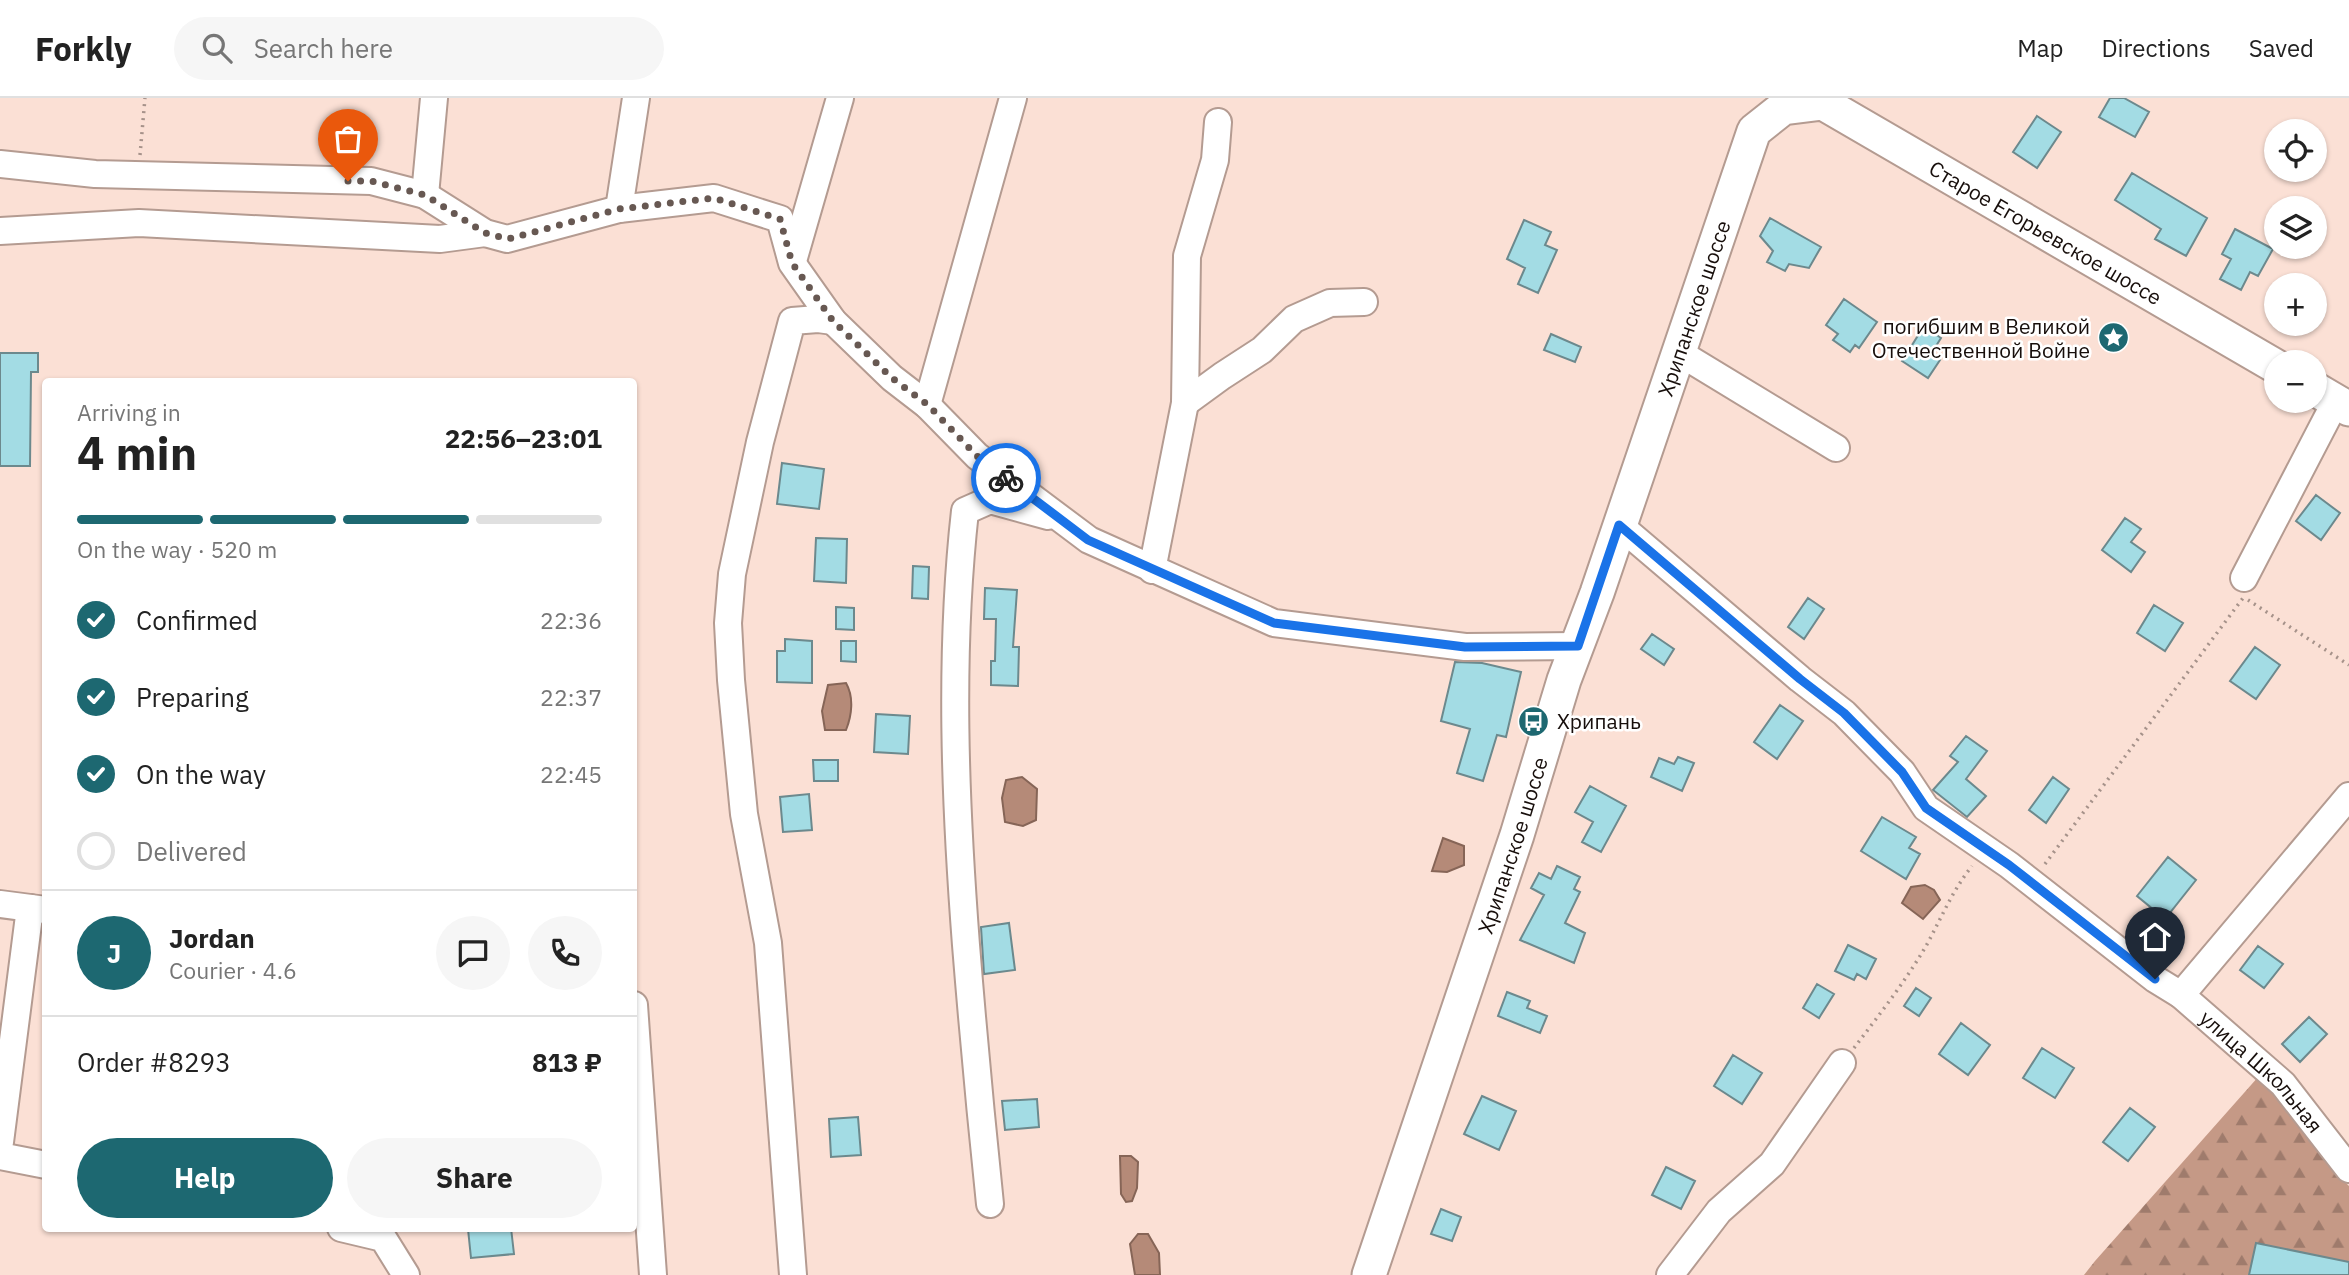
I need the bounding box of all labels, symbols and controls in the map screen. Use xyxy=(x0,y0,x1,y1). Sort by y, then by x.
search box xyxy=(174,17,664,80)
text: Forkly xyxy=(35,27,132,70)
icon: search xyxy=(198,29,236,67)
text: Search here xyxy=(254,31,393,65)
text: Map xyxy=(2017,32,2063,64)
text: Directions xyxy=(2101,32,2211,64)
text: Saved xyxy=(2249,32,2314,64)
pin xyxy=(318,109,378,181)
map controls xyxy=(2264,119,2327,413)
button: locate xyxy=(2264,119,2327,182)
icon: bag xyxy=(329,120,367,158)
street label: Старое Егорьевское шоссе xyxy=(1924,154,2167,311)
button: layers xyxy=(2264,196,2327,259)
street label: Хрипанское шоссе xyxy=(1651,217,1737,400)
button: + xyxy=(2264,273,2327,336)
place label: погибшим в Великой Отечественной Войне xyxy=(1872,312,2090,364)
place icon: погибшим в Великой Отечественной Войне xyxy=(2096,321,2130,355)
button: − xyxy=(2264,350,2327,413)
text: Arriving in xyxy=(77,397,181,427)
text: 22:56–23:01 xyxy=(445,421,602,455)
text: 4 min xyxy=(77,423,197,483)
courier xyxy=(971,443,1041,513)
icon: bike xyxy=(987,459,1025,497)
text: On the way · 520 m xyxy=(77,534,277,564)
icon: check xyxy=(77,601,115,639)
text: Confirmed xyxy=(136,603,258,637)
text: 22:36 xyxy=(540,605,602,635)
icon: check xyxy=(77,678,115,716)
text: Preparing xyxy=(136,680,249,714)
text: 22:37 xyxy=(540,682,602,712)
bus stop icon: Хрипань xyxy=(1517,704,1551,738)
place label: Хрипань xyxy=(1557,707,1641,735)
street label: Хрипанское шоссе xyxy=(1471,754,1554,937)
icon: check xyxy=(77,755,115,793)
text: On the way xyxy=(136,757,266,791)
text: 22:45 xyxy=(540,759,602,789)
text: Delivered xyxy=(136,834,247,868)
pin xyxy=(2125,907,2185,979)
button: chat xyxy=(436,916,510,990)
button: phone xyxy=(528,916,602,990)
icon: home xyxy=(2136,918,2174,956)
text: Jordan xyxy=(169,921,255,955)
text: J xyxy=(107,936,121,970)
text: Courier · 4.6 xyxy=(169,955,297,985)
street label: улица Школьная xyxy=(2194,1004,2330,1138)
text: Order #8293 xyxy=(77,1045,231,1079)
text: 813 ₽ xyxy=(532,1045,602,1079)
button: Help xyxy=(77,1138,333,1218)
button: Share xyxy=(347,1138,602,1218)

